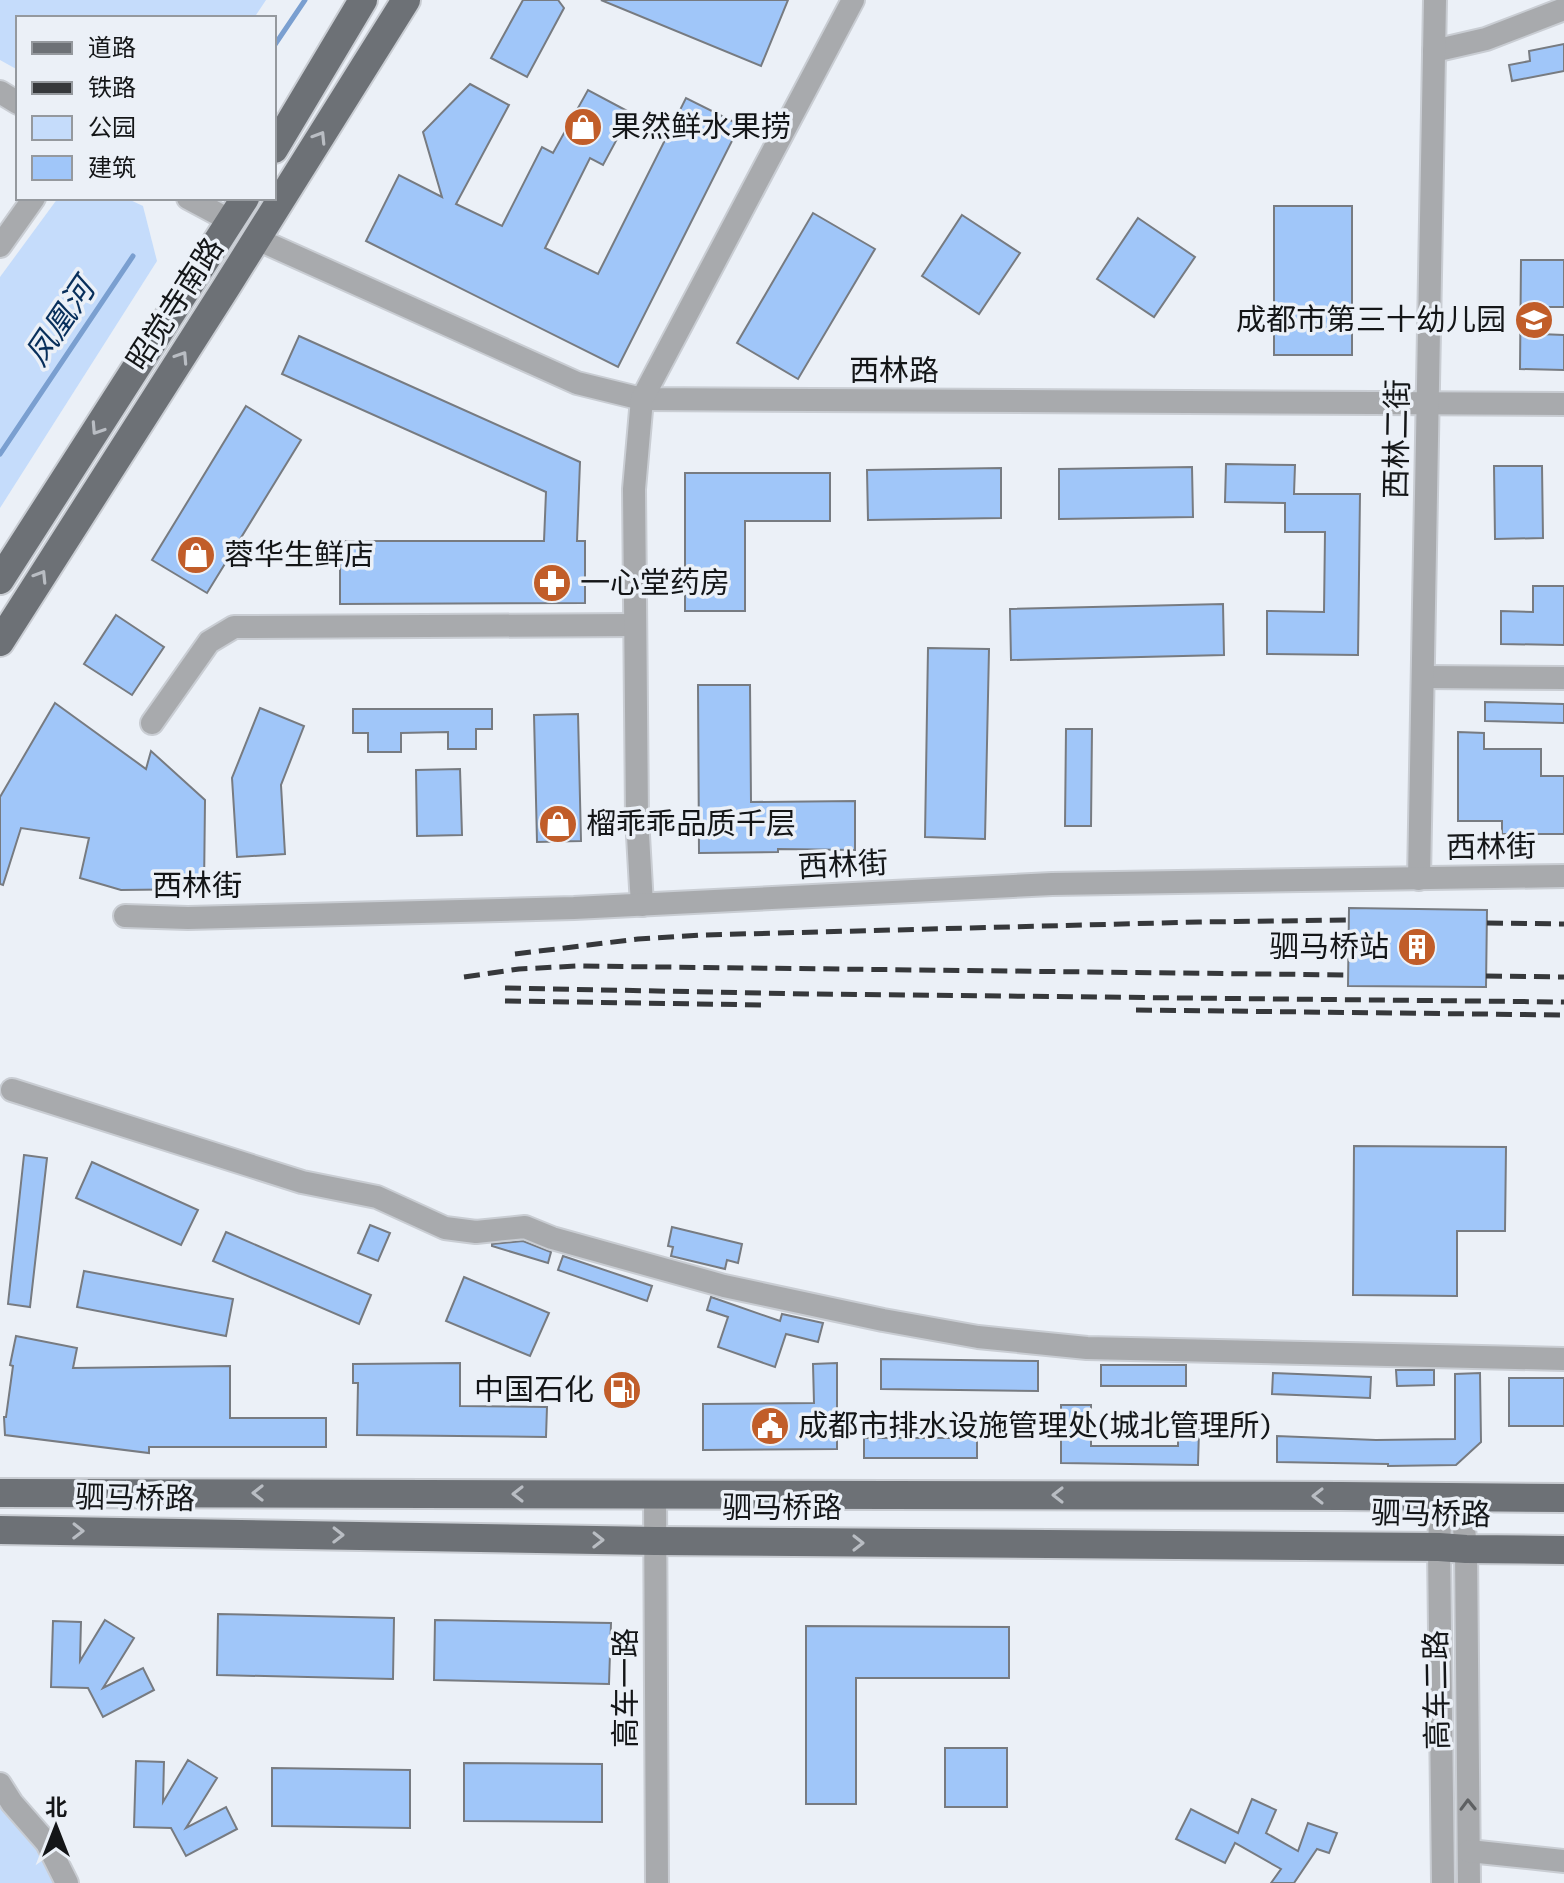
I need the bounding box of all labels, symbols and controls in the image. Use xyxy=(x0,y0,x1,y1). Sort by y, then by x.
legend xyxy=(16,16,276,200)
text: 道路 xyxy=(88,32,136,61)
text: 铁路 xyxy=(88,72,136,101)
shop icon: 果然鲜水果捞 xyxy=(562,106,604,148)
place label: 果然鲜水果捞 xyxy=(611,106,791,143)
text: 公园 xyxy=(88,112,136,141)
one-way arrow xyxy=(310,131,326,146)
text: 建筑 xyxy=(88,152,136,181)
street label: 昭觉寺南路 xyxy=(117,230,229,376)
water label: 凤凰河 xyxy=(15,265,105,372)
place label: 成都市第三十幼儿园 xyxy=(1236,299,1506,336)
school or university icon: 成都市第三十幼儿园 xyxy=(1513,299,1555,341)
street label: 西林路 xyxy=(849,350,939,387)
one-way arrow xyxy=(172,351,187,366)
street label: 西林二街 xyxy=(1375,379,1414,499)
one-way arrow xyxy=(92,420,107,435)
shop icon: 蓉华生鲜店 xyxy=(175,534,217,576)
place label: 蓉华生鲜店 xyxy=(224,534,374,571)
pharmacy icon: 一心堂药房 xyxy=(531,562,573,604)
place label: 一心堂药房 xyxy=(580,562,730,599)
one-way arrow xyxy=(32,570,47,585)
shop icon: 榴乖乖品质千层 xyxy=(537,803,579,845)
place label: 榴乖乖品质千层 xyxy=(586,803,796,840)
street label: 西林街 xyxy=(1446,825,1536,864)
street label: 西林街 xyxy=(797,842,889,883)
street label: 西林街 xyxy=(152,865,242,902)
place label: 驷马桥站 xyxy=(1269,926,1389,963)
building icon: 驷马桥站 xyxy=(1396,926,1438,968)
place label: 中国石化 xyxy=(474,1369,594,1406)
fuel station icon: 中国石化 xyxy=(601,1369,643,1411)
public building icon: 成都市排水设施管理处(城北管理所) xyxy=(749,1405,791,1447)
place label: 成都市排水设施管理处(城北管理所) xyxy=(798,1405,1271,1442)
street label: 驷马桥路 xyxy=(75,1476,195,1515)
one-way arrow xyxy=(251,1484,264,1502)
one-way arrow xyxy=(511,1485,524,1503)
one-way arrow xyxy=(1051,1486,1064,1504)
street label: 驷马桥路 xyxy=(722,1487,842,1524)
one-way arrow xyxy=(1311,1487,1324,1505)
street label: 驷马桥路 xyxy=(1371,1492,1491,1531)
one-way arrow xyxy=(72,1522,85,1540)
one-way arrow xyxy=(332,1527,345,1544)
one-way arrow xyxy=(592,1531,605,1549)
one-way arrow xyxy=(852,1534,865,1551)
street label: 高车一路 xyxy=(605,1628,642,1748)
street label: 高车二路 xyxy=(1415,1630,1454,1750)
north arrow xyxy=(16,1787,96,1867)
text: 北 xyxy=(45,1793,67,1820)
one-way arrow xyxy=(1459,1798,1477,1811)

